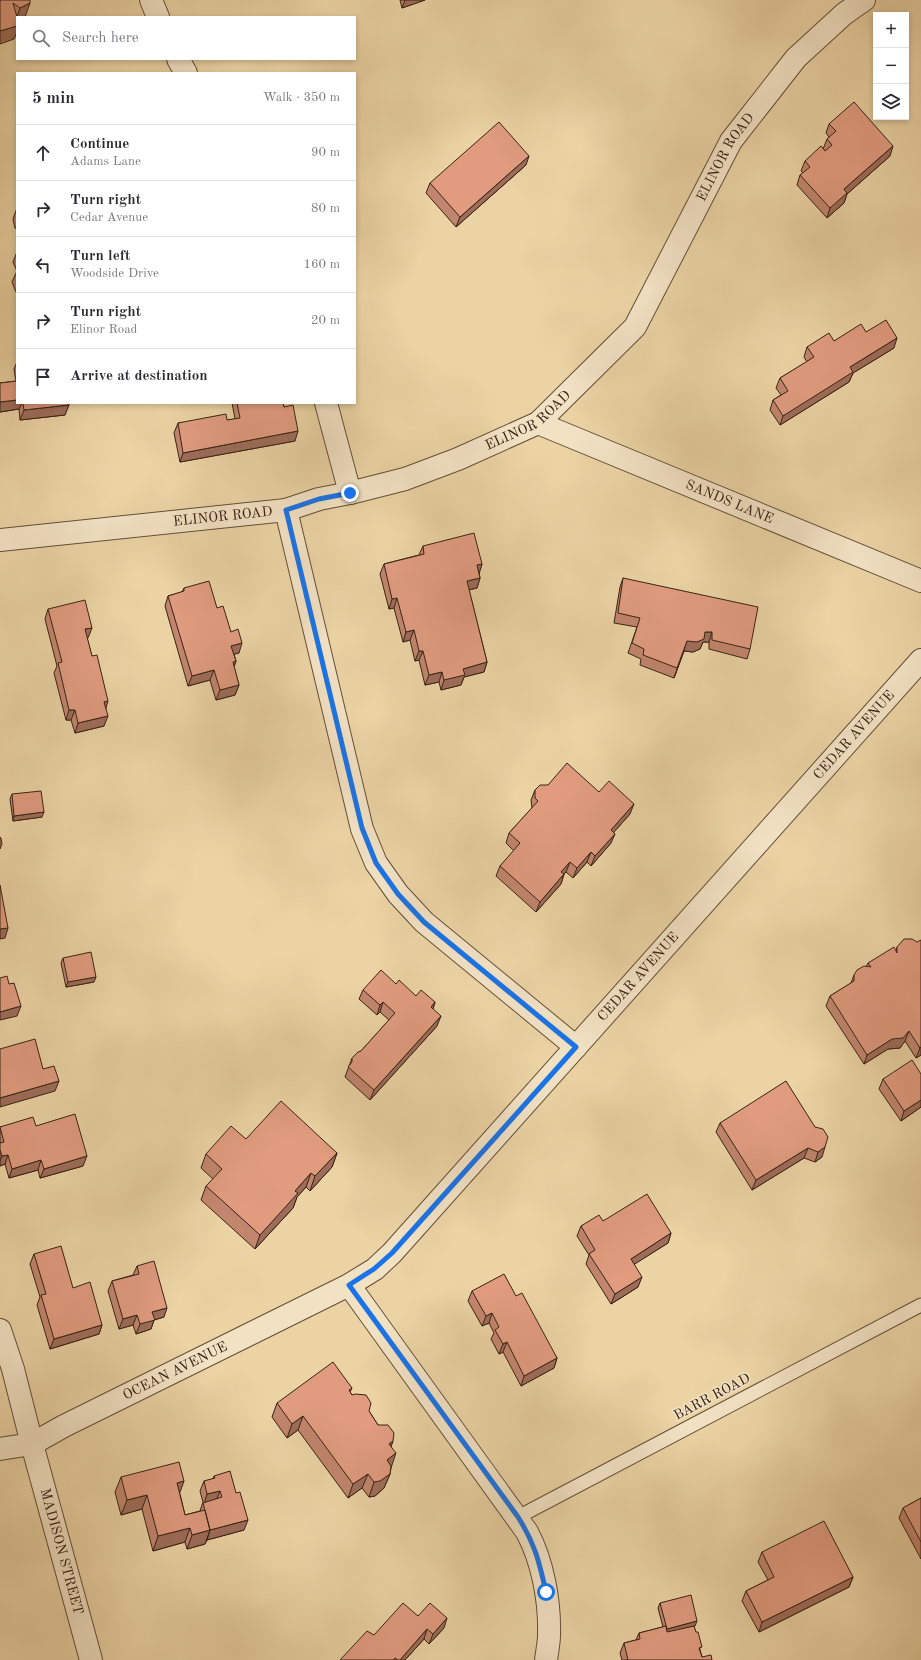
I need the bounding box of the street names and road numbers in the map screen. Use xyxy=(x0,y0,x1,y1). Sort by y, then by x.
street label: ELINOR ROAD xyxy=(694,111,757,204)
street label: ELINOR ROAD xyxy=(483,388,573,453)
street label: SANDS LANE xyxy=(683,478,775,526)
street label: ELINOR ROAD xyxy=(172,504,273,529)
street label: CEDAR AVENUE xyxy=(811,688,897,782)
street label: CEDAR AVENUE xyxy=(595,930,682,1024)
street label: OCEAN AVENUE xyxy=(121,1339,229,1403)
street label: BARR ROAD xyxy=(671,1371,753,1423)
street label: MADISON STREET xyxy=(37,1487,85,1616)

